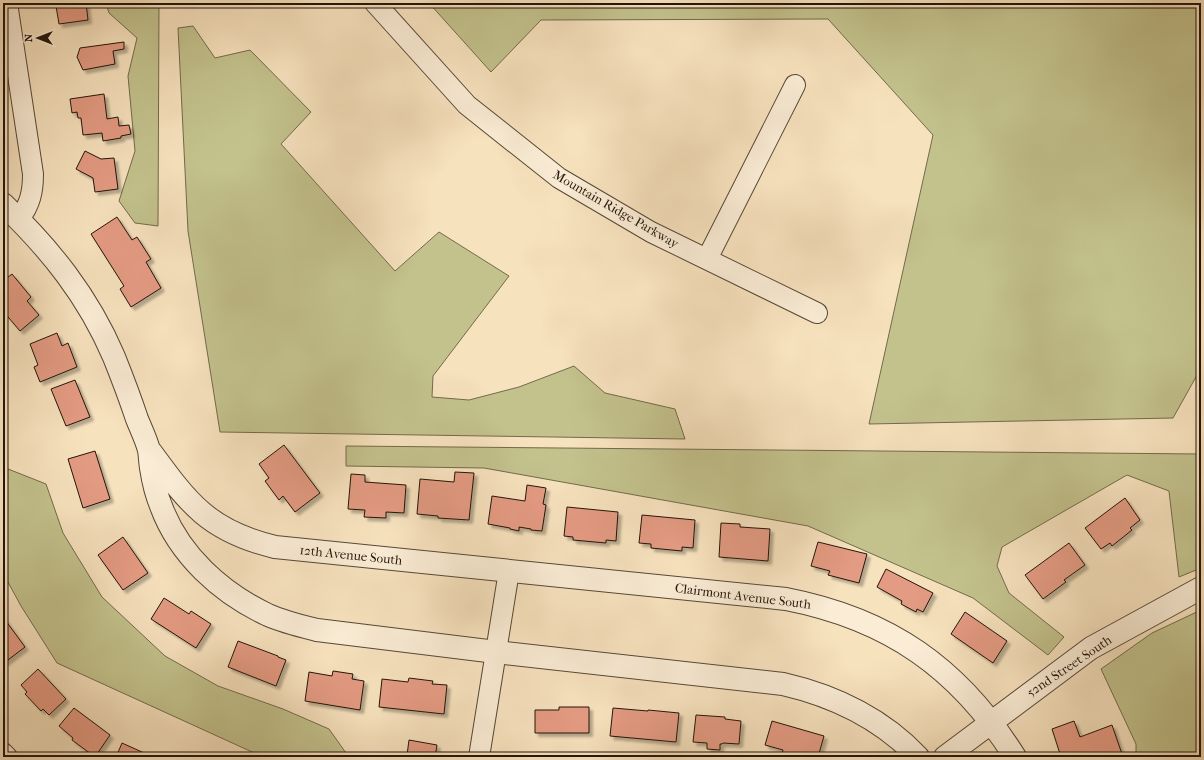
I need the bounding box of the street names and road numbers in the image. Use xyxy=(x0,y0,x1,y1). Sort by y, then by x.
street label: Mountain Ridge Parkway xyxy=(551,167,682,252)
street label: 12th Avenue South xyxy=(299,542,404,568)
street label: Clairmont Avenue South xyxy=(674,580,813,612)
street label: 52nd Street South xyxy=(1024,632,1115,700)

